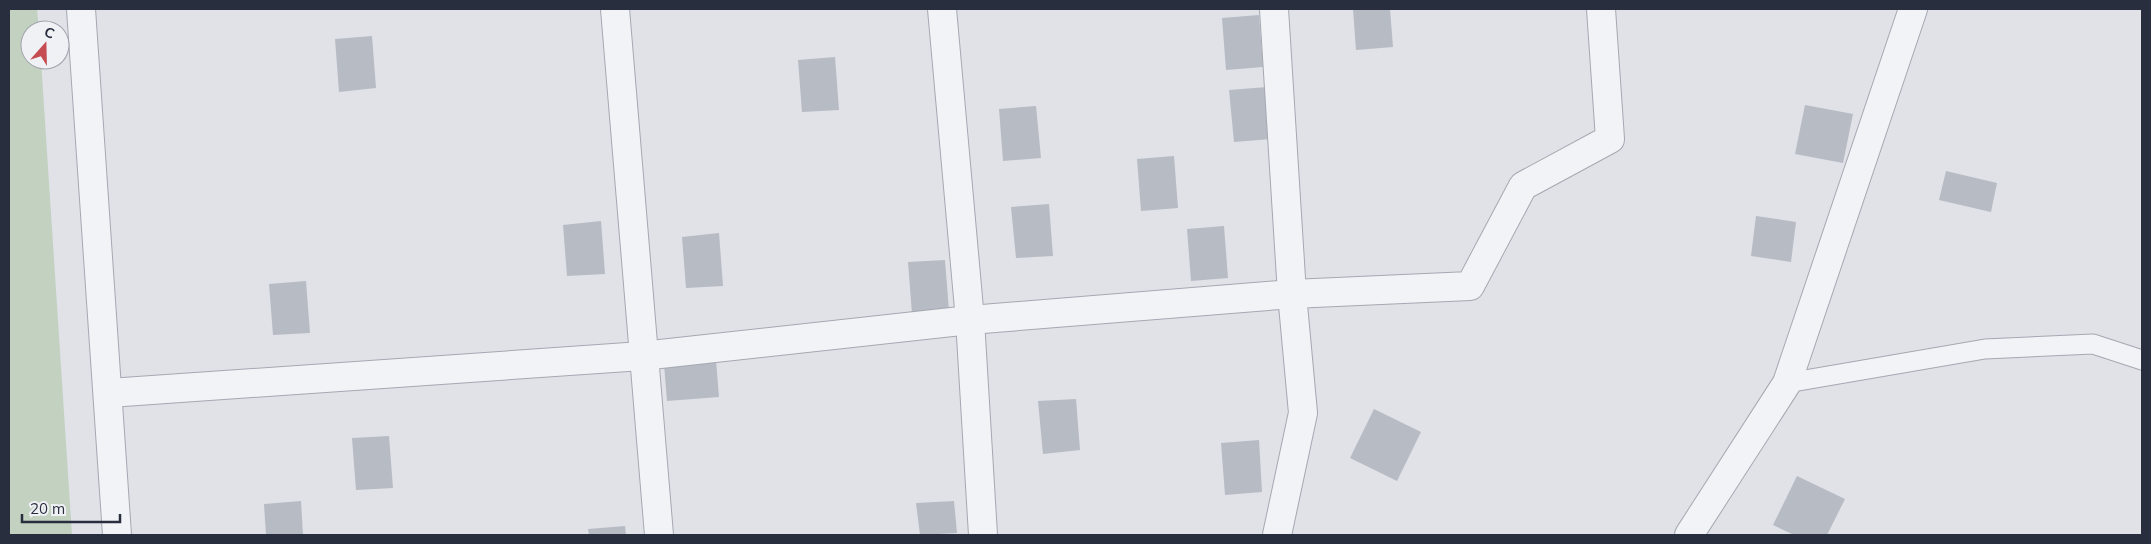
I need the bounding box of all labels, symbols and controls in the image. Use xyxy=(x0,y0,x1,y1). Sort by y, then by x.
north arrow xyxy=(20,20,70,70)
text: С xyxy=(42,23,57,43)
scale bar xyxy=(22,492,120,524)
text: 20 m xyxy=(30,499,65,518)

